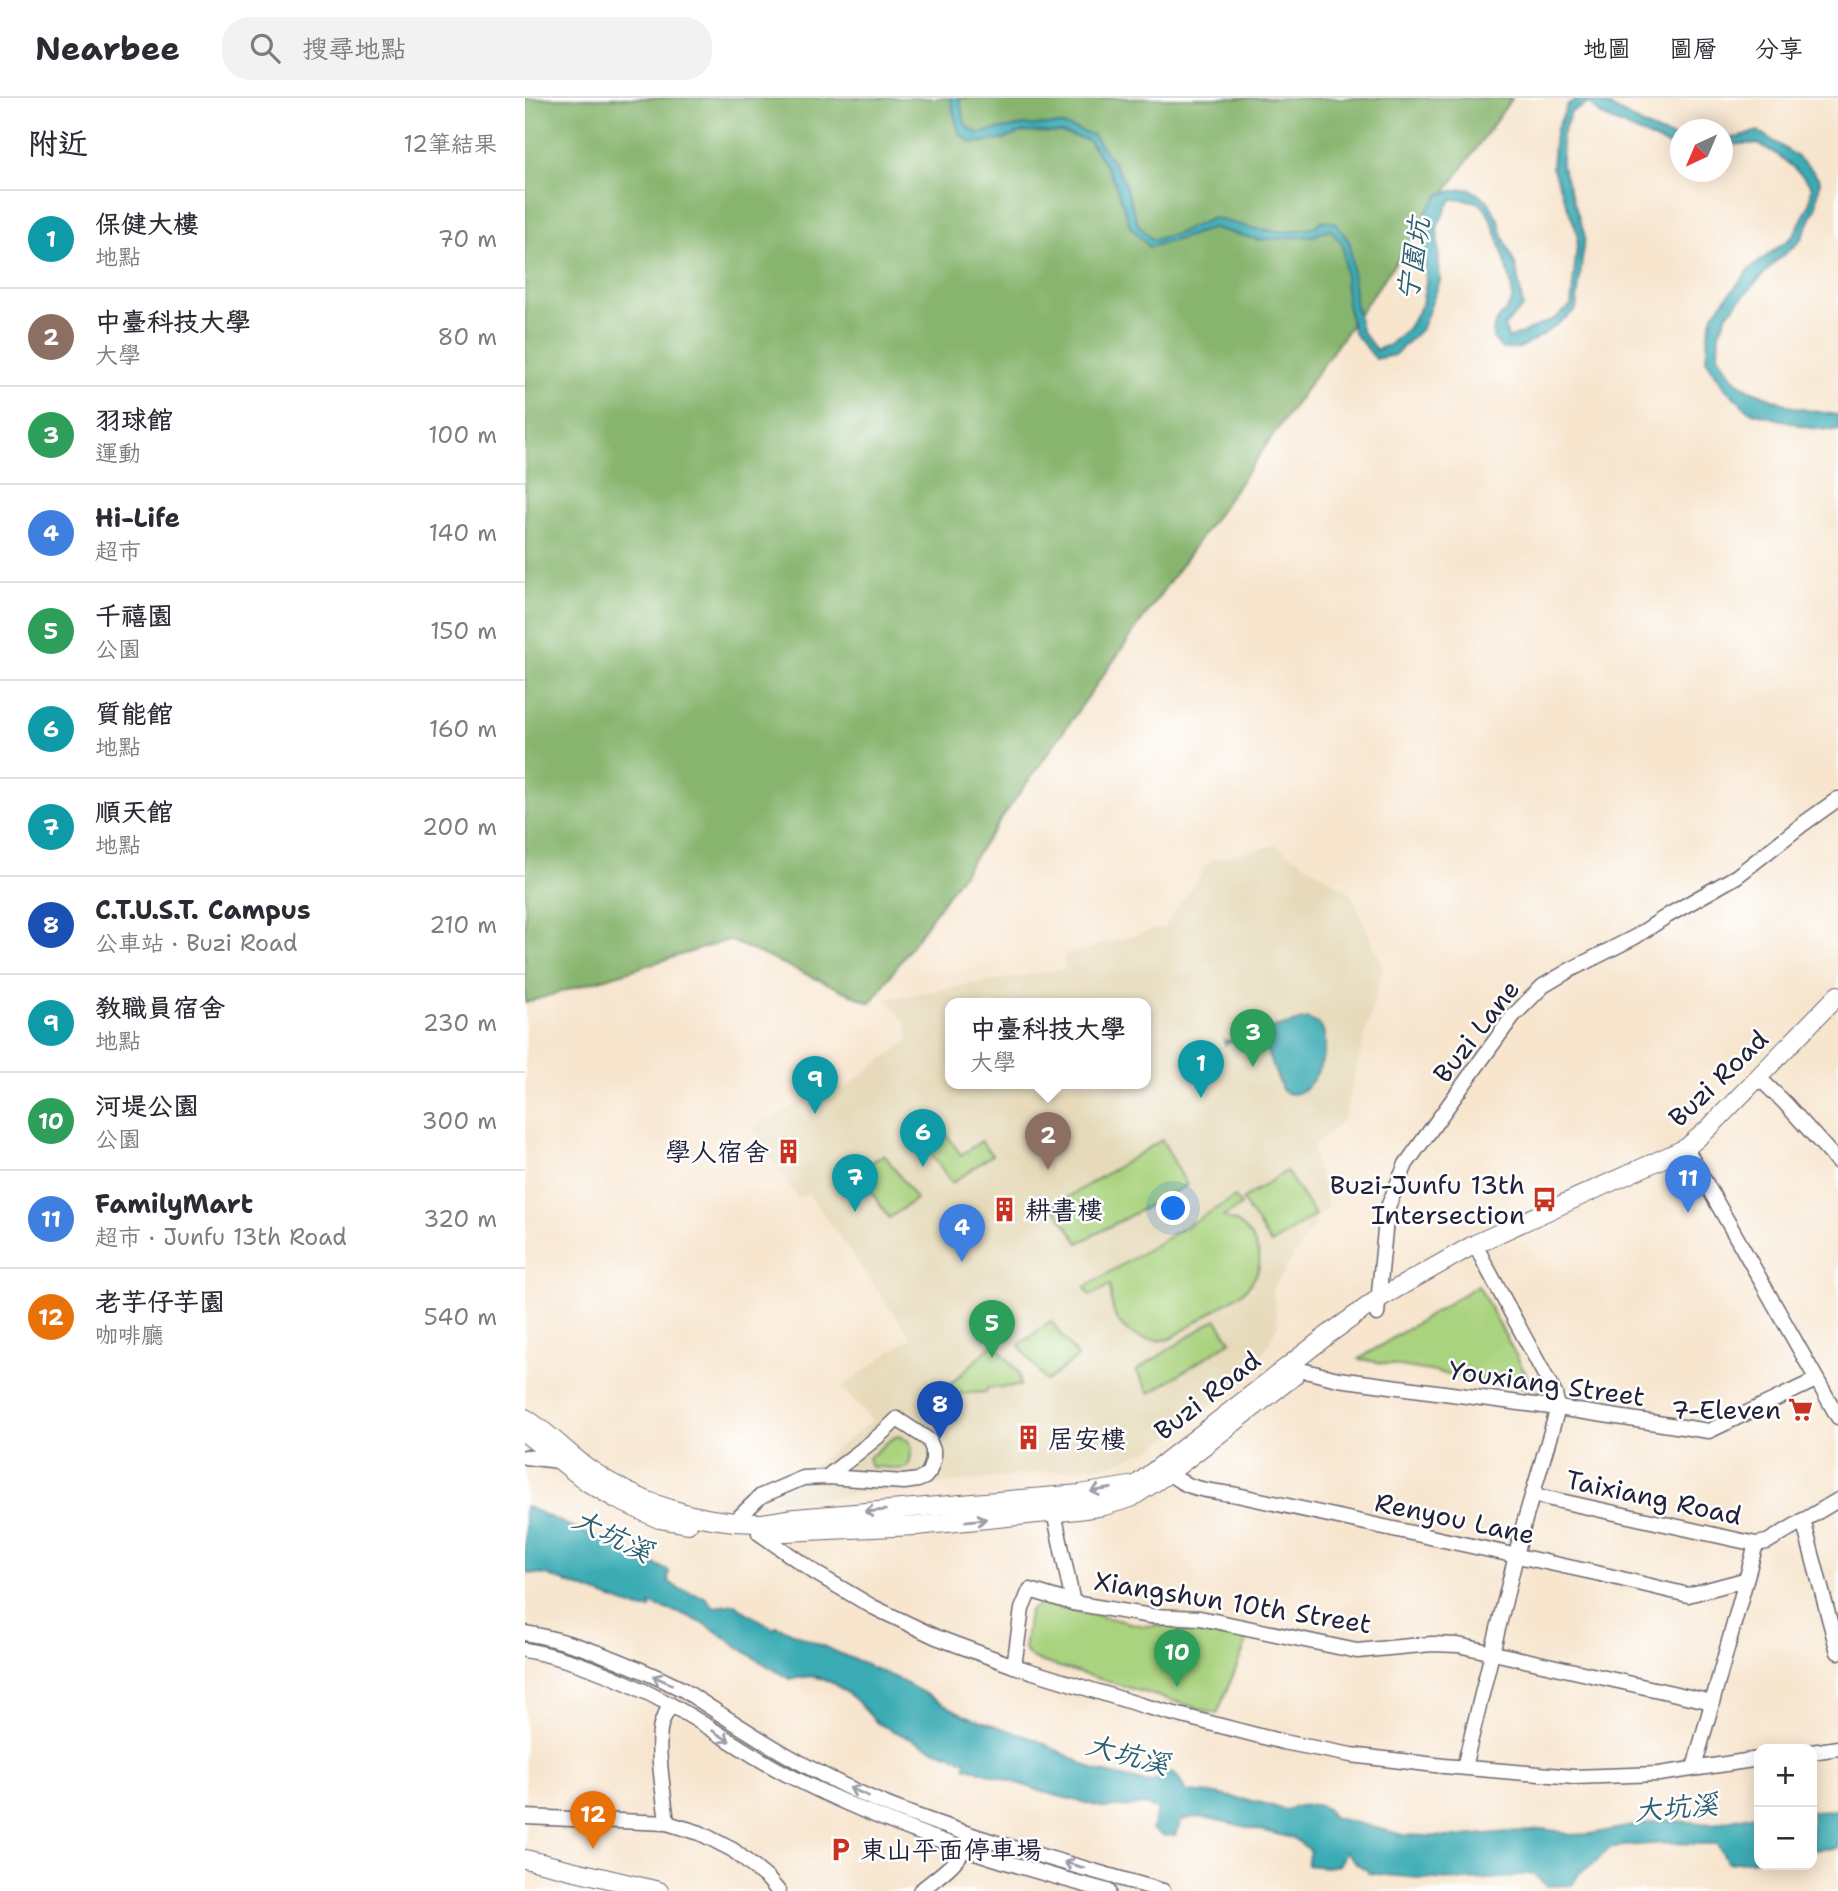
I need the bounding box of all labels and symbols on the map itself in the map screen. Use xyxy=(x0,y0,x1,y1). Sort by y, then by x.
north arrow xyxy=(1670,119,1733,182)
water label: 宁園坑 xyxy=(1388,212,1439,303)
street label: Buzi Lane xyxy=(1425,972,1527,1090)
pin: 3 xyxy=(1230,1009,1276,1067)
street label: Buzi Road xyxy=(1661,1022,1775,1134)
pin: 1 xyxy=(1178,1040,1224,1098)
pin: 9 xyxy=(792,1056,838,1114)
pin: 6 xyxy=(900,1109,946,1167)
pin: 2 xyxy=(1025,1112,1071,1170)
place label: 學人宿舍 xyxy=(665,1134,769,1169)
building icon: 學人宿舍 xyxy=(775,1137,803,1165)
pin: 7 xyxy=(832,1154,878,1212)
pin: 11 xyxy=(1665,1155,1711,1213)
place label: Buzi-Junfu 13th Intersection xyxy=(1330,1167,1525,1232)
bus stop icon: Buzi-Junfu 13th Intersection xyxy=(1531,1185,1559,1213)
your location xyxy=(1156,1191,1190,1225)
place label: 耕書樓 xyxy=(1025,1192,1103,1227)
building icon: 耕書樓 xyxy=(991,1195,1019,1223)
pin: 4 xyxy=(939,1204,985,1262)
pin: 5 xyxy=(969,1300,1015,1358)
street label: Buzi Road xyxy=(1147,1342,1267,1448)
street label: Youxiang Street xyxy=(1447,1352,1647,1414)
pin: 8 xyxy=(917,1381,963,1439)
place label: 7-Eleven xyxy=(1671,1392,1781,1427)
supermarket icon: 7-Eleven xyxy=(1787,1395,1815,1423)
place label: 居安樓 xyxy=(1048,1421,1126,1456)
building icon: 居安樓 xyxy=(1014,1424,1042,1452)
street label: Taixiang Road xyxy=(1563,1461,1745,1533)
one-way arrow xyxy=(1090,1484,1113,1497)
street label: Renyou Lane xyxy=(1372,1484,1538,1552)
water label: 大坑溪 xyxy=(567,1500,661,1571)
one-way arrow xyxy=(864,1505,887,1518)
one-way arrow xyxy=(964,1513,987,1526)
street label: Xiangshun 10th Street xyxy=(1092,1563,1374,1641)
pin: 10 xyxy=(1154,1629,1200,1687)
one-way arrow xyxy=(652,1673,673,1686)
water label: 大坑溪 xyxy=(1083,1725,1175,1784)
one-way arrow xyxy=(711,1728,730,1743)
water label: 大坑溪 xyxy=(1632,1784,1721,1830)
one-way arrow xyxy=(849,1785,870,1798)
pin: 12 xyxy=(570,1791,616,1849)
place label: 東山平面停車場 xyxy=(860,1832,1042,1867)
parking icon: 東山平面停車場 xyxy=(826,1835,854,1863)
one-way arrow xyxy=(1064,1858,1086,1871)

